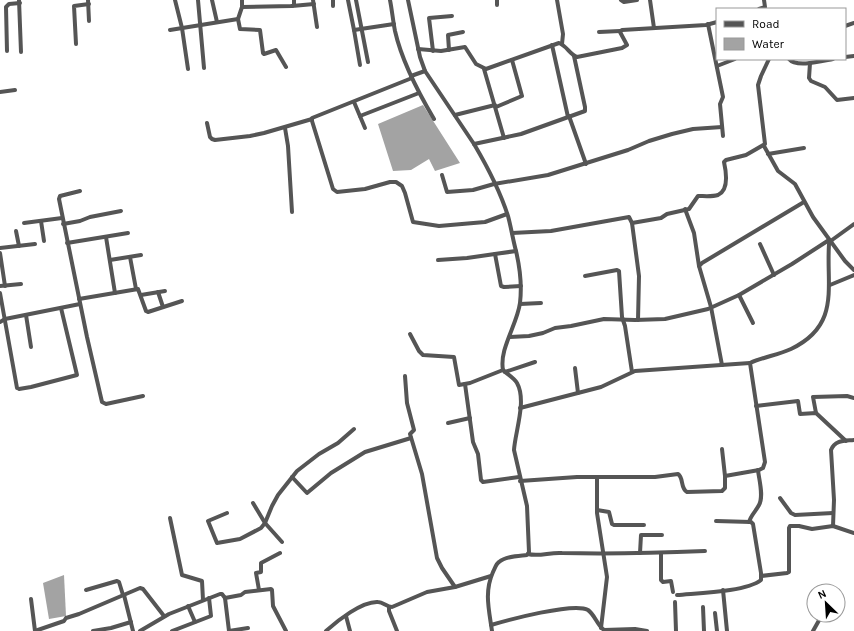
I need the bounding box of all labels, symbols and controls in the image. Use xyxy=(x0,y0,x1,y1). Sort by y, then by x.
legend xyxy=(716,8,846,60)
text: Road xyxy=(752,17,780,31)
text: Water xyxy=(752,37,785,51)
north arrow xyxy=(806,583,846,623)
text: N xyxy=(816,587,828,602)

